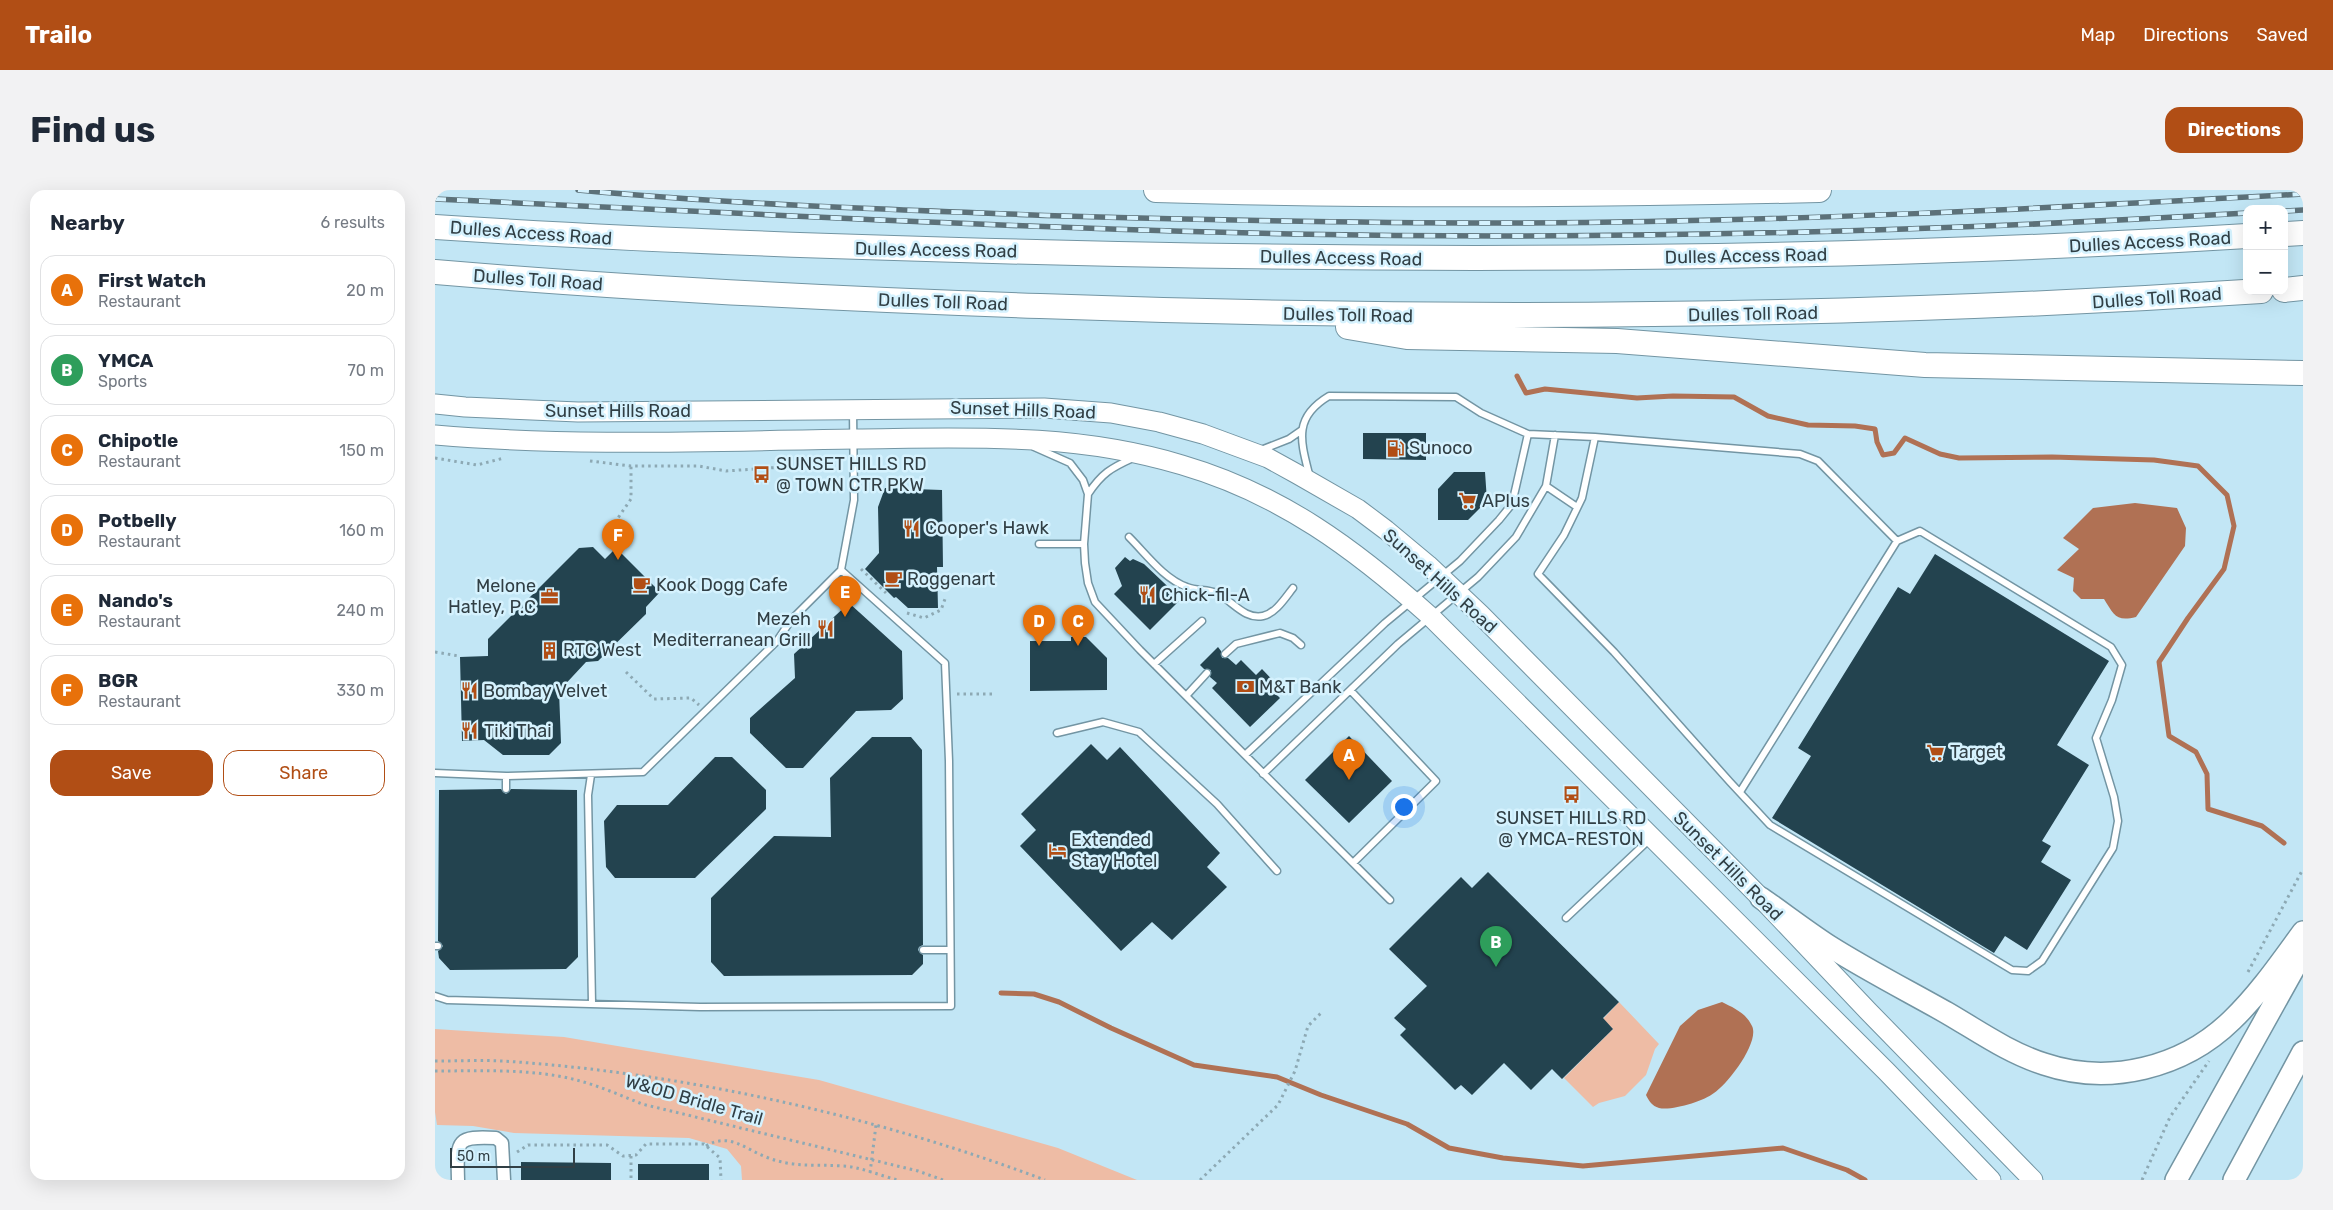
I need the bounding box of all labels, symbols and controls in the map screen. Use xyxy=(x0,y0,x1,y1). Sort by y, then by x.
text: Trailo xyxy=(25,21,92,49)
text: Map xyxy=(2080,24,2115,46)
text: Directions xyxy=(2143,24,2229,46)
text: Saved xyxy=(2257,24,2308,46)
button: Directions xyxy=(2165,107,2303,153)
text: Find us xyxy=(30,109,155,151)
map controls xyxy=(2243,205,2288,295)
button: + xyxy=(2243,205,2288,250)
text: Nearby xyxy=(50,210,125,235)
text: 6 results xyxy=(320,213,385,232)
street label: Dulles Access Road xyxy=(449,216,613,250)
street label: Dulles Access Road xyxy=(2068,227,2232,257)
street label: Dulles Access Road xyxy=(855,238,1017,262)
street label: Dulles Access Road xyxy=(1665,244,1827,268)
street label: Dulles Access Road xyxy=(1260,246,1422,270)
button: − xyxy=(2243,250,2288,295)
street label: Dulles Toll Road xyxy=(472,264,604,296)
text: First Watch xyxy=(98,269,206,292)
text: A xyxy=(61,281,73,300)
text: 20 m xyxy=(346,281,384,300)
street label: Dulles Toll Road xyxy=(2091,282,2223,314)
street label: Dulles Toll Road xyxy=(878,289,1008,315)
text: Restaurant xyxy=(98,292,181,311)
street label: Dulles Toll Road xyxy=(1688,302,1818,326)
street label: Dulles Toll Road xyxy=(1283,303,1413,327)
text: YMCA xyxy=(98,349,153,372)
text: B xyxy=(61,361,73,380)
text: 70 m xyxy=(347,361,384,380)
text: Sports xyxy=(98,372,147,391)
street label: Sunset Hills Road xyxy=(950,396,1096,424)
street label: Sunset Hills Road xyxy=(545,400,691,422)
text: Chipotle xyxy=(98,429,178,452)
place label: Sunoco xyxy=(1409,437,1473,459)
fuel station icon: Sunoco xyxy=(1385,438,1405,458)
text: C xyxy=(61,441,73,460)
text: 150 m xyxy=(339,441,384,460)
text: Restaurant xyxy=(98,452,181,471)
place label: SUNSET HILLS RD @ TOWN CTR PKW xyxy=(776,453,927,496)
bus stop icon: SUNSET HILLS RD @ TOWN CTR PKW xyxy=(752,464,772,484)
place label: APlus xyxy=(1482,490,1530,512)
supermarket icon: APlus xyxy=(1458,491,1478,511)
text: Potbelly xyxy=(98,509,177,532)
place label: Cooper's Hawk xyxy=(925,517,1050,539)
restaurant icon: Cooper's Hawk xyxy=(901,518,921,538)
pin: F xyxy=(602,519,634,560)
text: D xyxy=(61,521,73,540)
text: 160 m xyxy=(339,521,384,540)
street label: Sunset Hills Road xyxy=(1378,524,1502,638)
text: Restaurant xyxy=(98,532,181,551)
place label: Roggenart xyxy=(907,568,995,590)
cafe icon: Roggenart xyxy=(883,569,903,589)
place label: Kook Dogg Cafe xyxy=(656,574,788,596)
place label: Melone Hatley, P.C xyxy=(448,575,536,618)
cafe icon: Kook Dogg Cafe xyxy=(632,575,652,595)
pin: E xyxy=(829,576,861,617)
place label: Chick-fil-A xyxy=(1161,584,1250,606)
restaurant icon: Chick-fil-A xyxy=(1137,585,1157,605)
office icon: Melone Hatley, P.C xyxy=(540,586,560,606)
text: Nando's xyxy=(98,589,173,612)
text: E xyxy=(62,601,72,620)
text: 240 m xyxy=(337,601,384,620)
pin: D xyxy=(1023,605,1055,646)
pin: C xyxy=(1062,605,1094,646)
place label: Mezeh Mediterranean Grill xyxy=(653,608,811,651)
text: Restaurant xyxy=(98,612,181,631)
restaurant icon: Mezeh Mediterranean Grill xyxy=(815,619,835,639)
place label: RTC West xyxy=(563,639,641,661)
building icon: RTC West xyxy=(539,640,559,660)
text: BGR xyxy=(98,669,138,692)
place label: M&T Bank xyxy=(1259,676,1342,698)
bank icon: M&T Bank xyxy=(1235,677,1255,697)
place label: Bombay Velvet xyxy=(483,680,607,702)
text: F xyxy=(62,681,72,700)
text: 330 m xyxy=(336,681,384,700)
restaurant icon: Bombay Velvet xyxy=(459,681,479,701)
text: Restaurant xyxy=(98,692,181,711)
place label: Tiki Thai xyxy=(484,720,552,742)
restaurant icon: Tiki Thai xyxy=(460,721,480,741)
pin: A xyxy=(1333,739,1365,780)
place label: Target xyxy=(1950,741,2003,763)
supermarket icon: Target xyxy=(1926,742,1946,762)
button: Save xyxy=(50,750,213,796)
button: Share xyxy=(223,750,385,796)
bus stop icon: SUNSET HILLS RD @ YMCA-RESTON xyxy=(1561,785,1581,805)
your location xyxy=(1391,794,1417,820)
place label: SUNSET HILLS RD @ YMCA-RESTON xyxy=(1496,807,1646,850)
street label: Sunset Hills Road xyxy=(1669,807,1787,925)
place label: Extended Stay Hotel xyxy=(1071,829,1157,872)
hotel icon: Extended Stay Hotel xyxy=(1047,840,1067,860)
pin: B xyxy=(1480,926,1512,967)
street label: W&OD Bridle Trail xyxy=(623,1070,765,1130)
scale bar xyxy=(450,1145,575,1168)
text: 50 m xyxy=(457,1148,490,1165)

